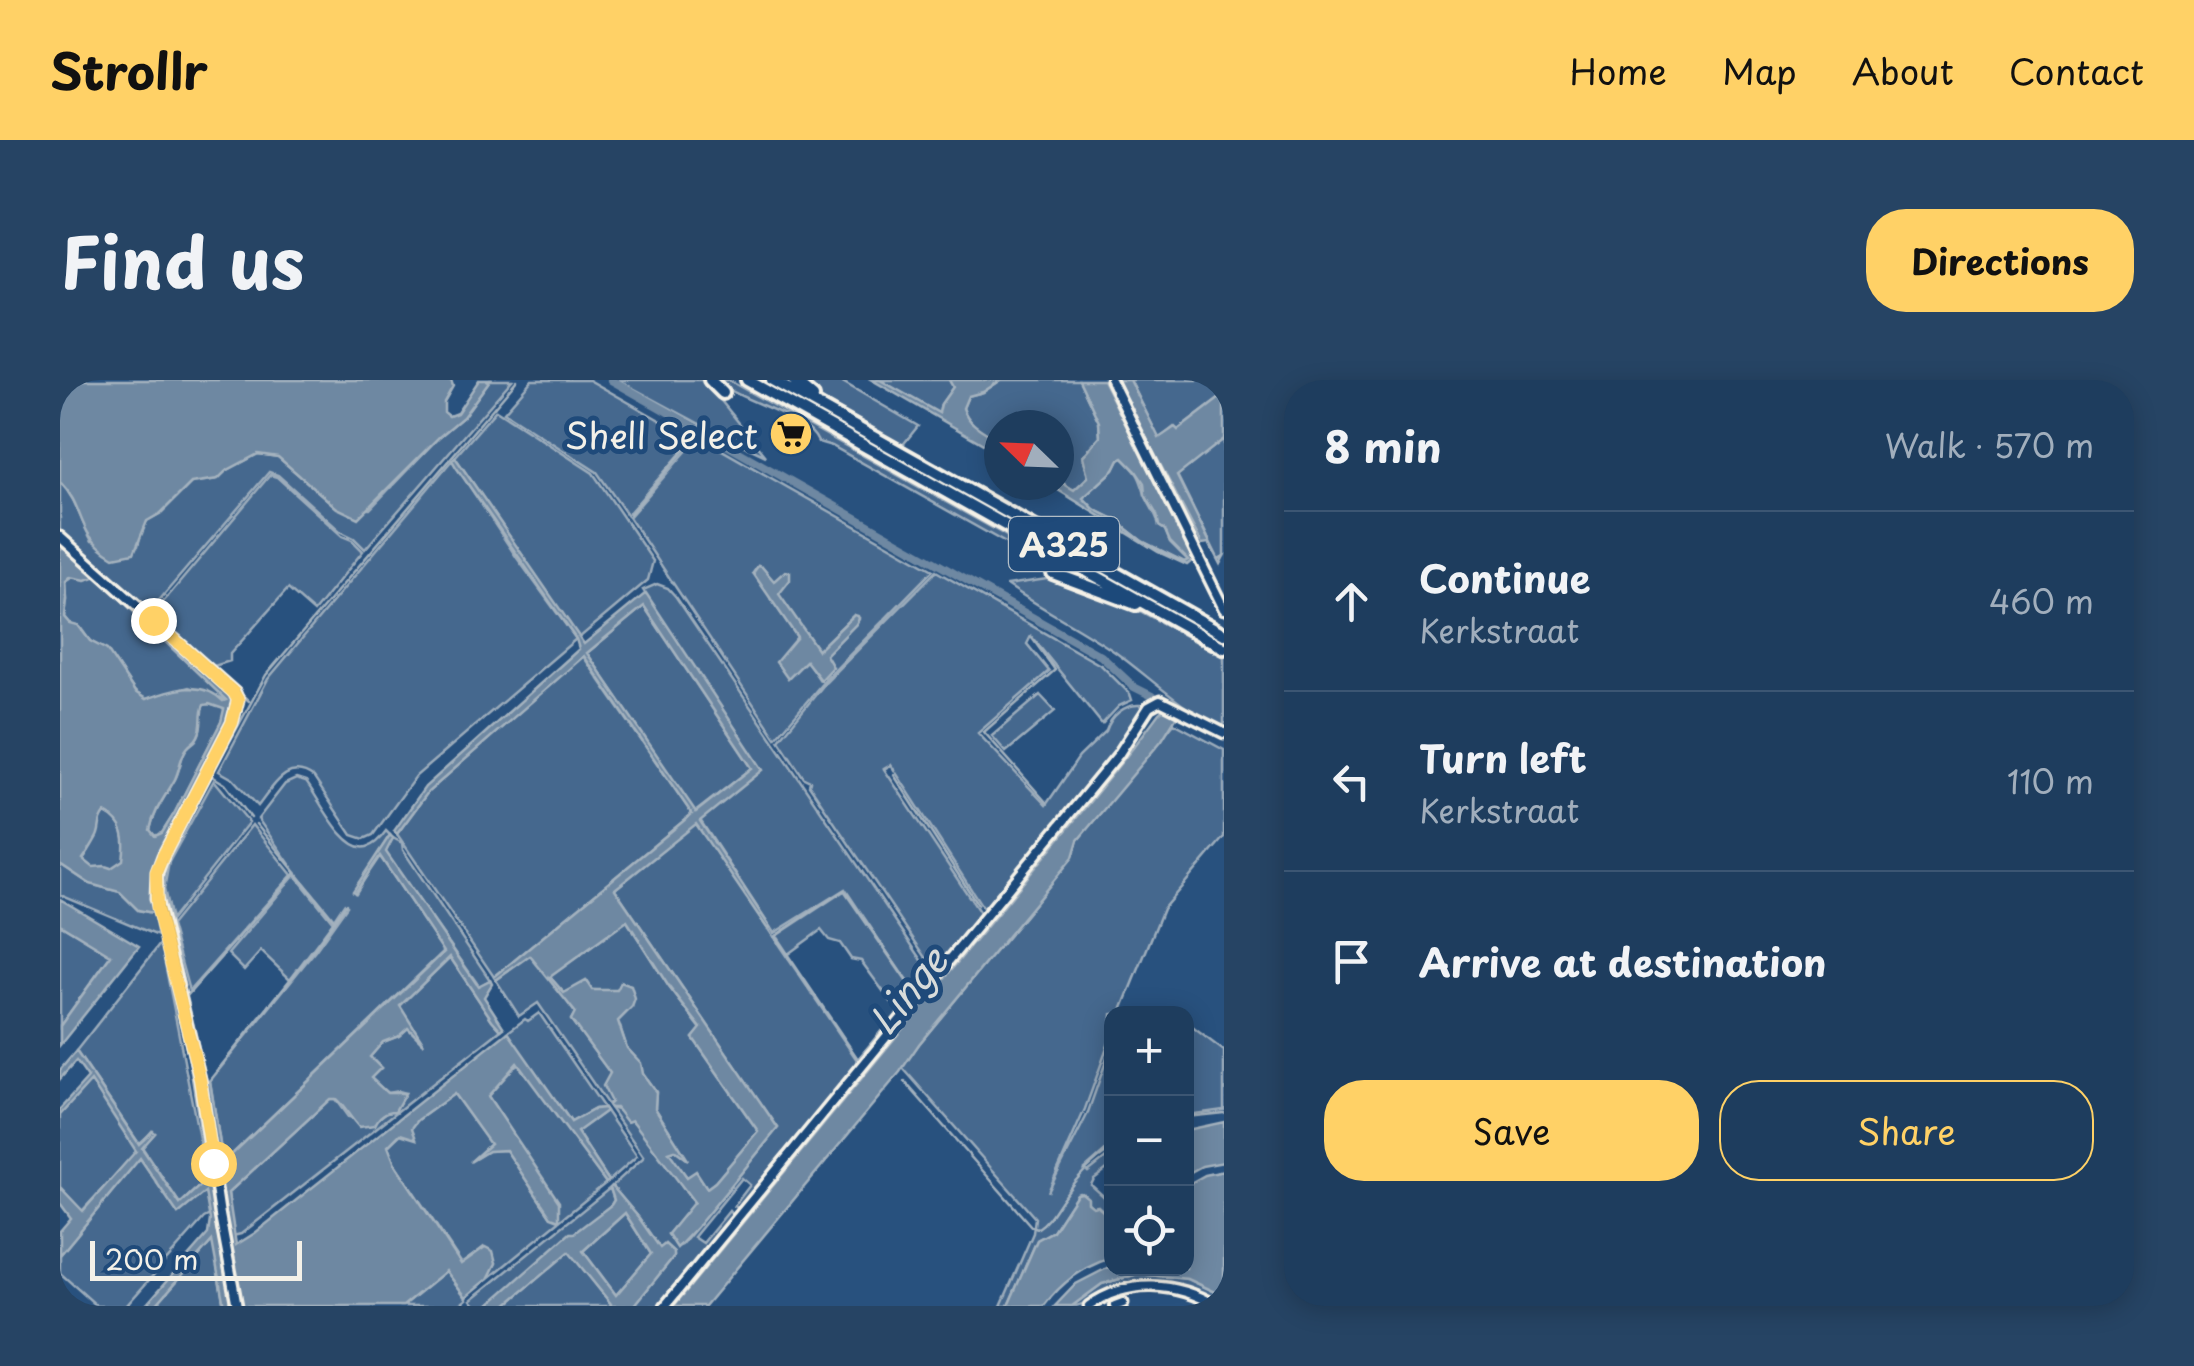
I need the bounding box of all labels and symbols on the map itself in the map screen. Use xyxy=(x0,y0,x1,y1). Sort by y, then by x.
place label: Shell Select xyxy=(565,408,758,461)
north arrow xyxy=(984,410,1074,500)
supermarket icon: Shell Select xyxy=(768,411,814,457)
road number: A325 xyxy=(1009,517,1119,571)
route end xyxy=(131,598,177,644)
water label: Linge xyxy=(854,933,961,1046)
route start xyxy=(191,1141,237,1187)
scale bar xyxy=(90,1236,302,1280)

